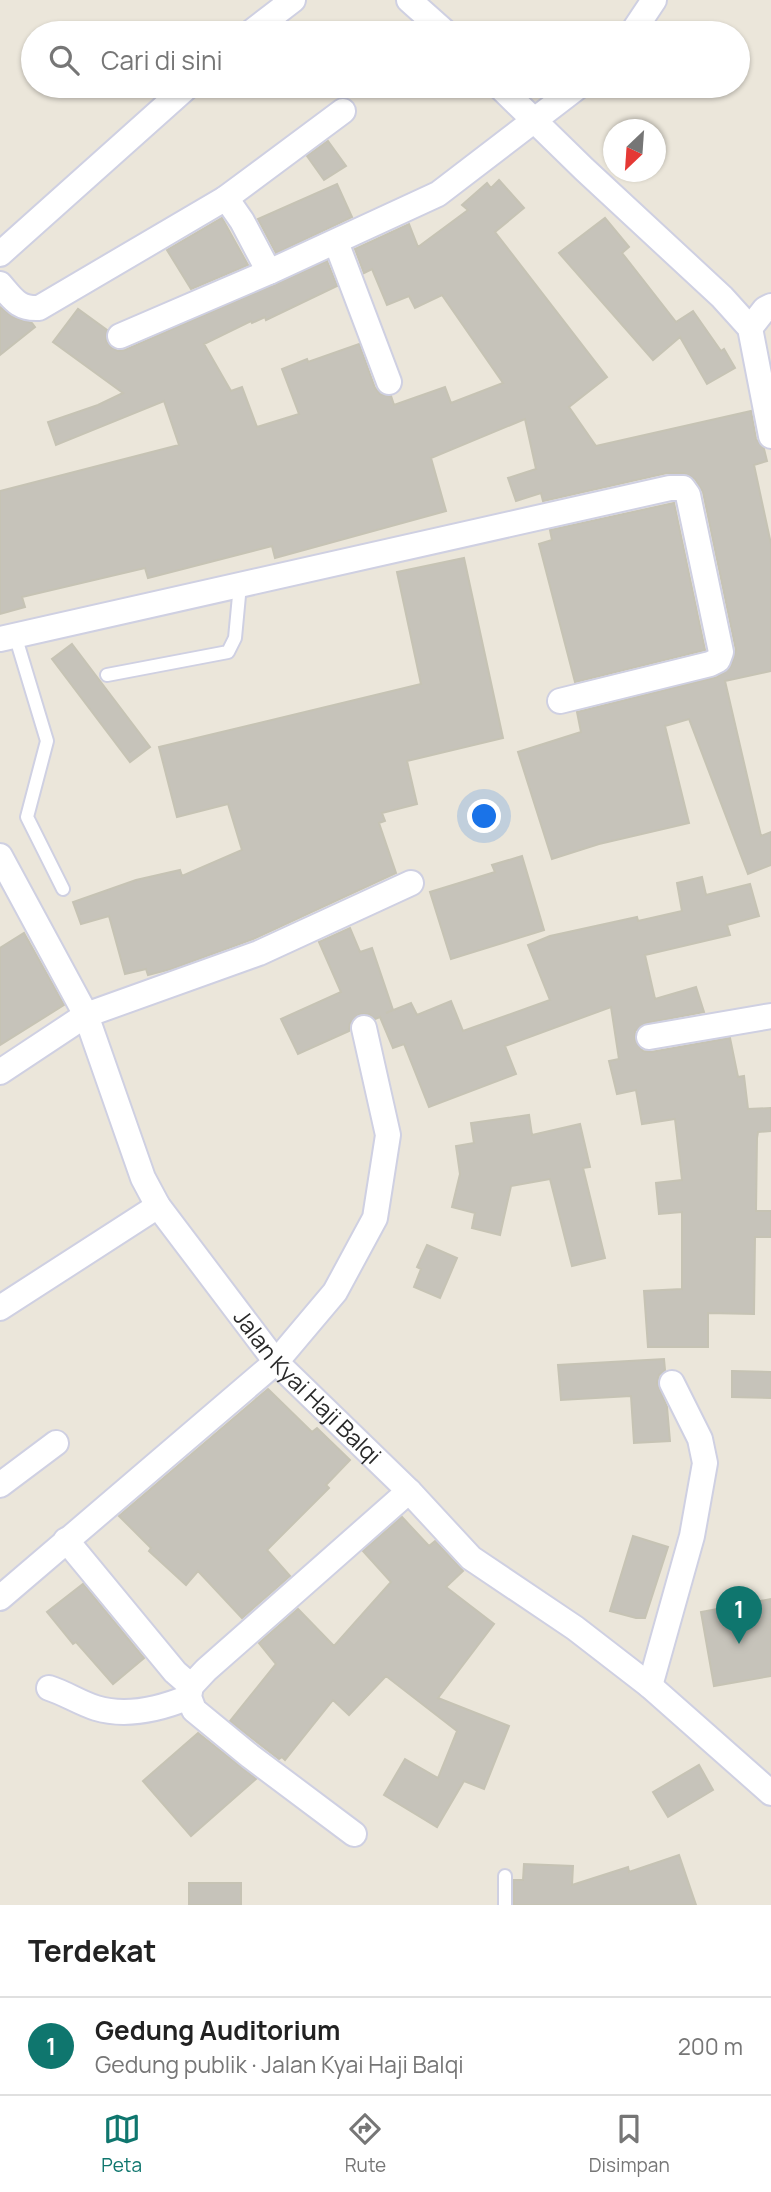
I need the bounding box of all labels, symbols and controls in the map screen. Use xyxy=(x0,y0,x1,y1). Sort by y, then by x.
search box xyxy=(21,21,750,98)
icon: search xyxy=(45,41,83,79)
text: Cari di sini xyxy=(101,42,223,78)
north arrow xyxy=(603,119,666,182)
your location xyxy=(467,799,501,833)
street label: Jalan Kyai Haji Balqi xyxy=(227,1302,389,1471)
pin: 1 xyxy=(716,1586,762,1644)
text: Terdekat xyxy=(28,1930,157,1971)
text: Gedung Auditorium xyxy=(95,2012,340,2048)
text: 1 xyxy=(46,2030,56,2062)
text: 200 m xyxy=(678,2030,743,2062)
text: Gedung publik · Jalan Kyai Haji Balqi xyxy=(95,2048,464,2080)
tab: Peta xyxy=(101,2110,142,2178)
tab: Rute xyxy=(345,2110,386,2178)
tab: Disimpan xyxy=(589,2110,670,2178)

